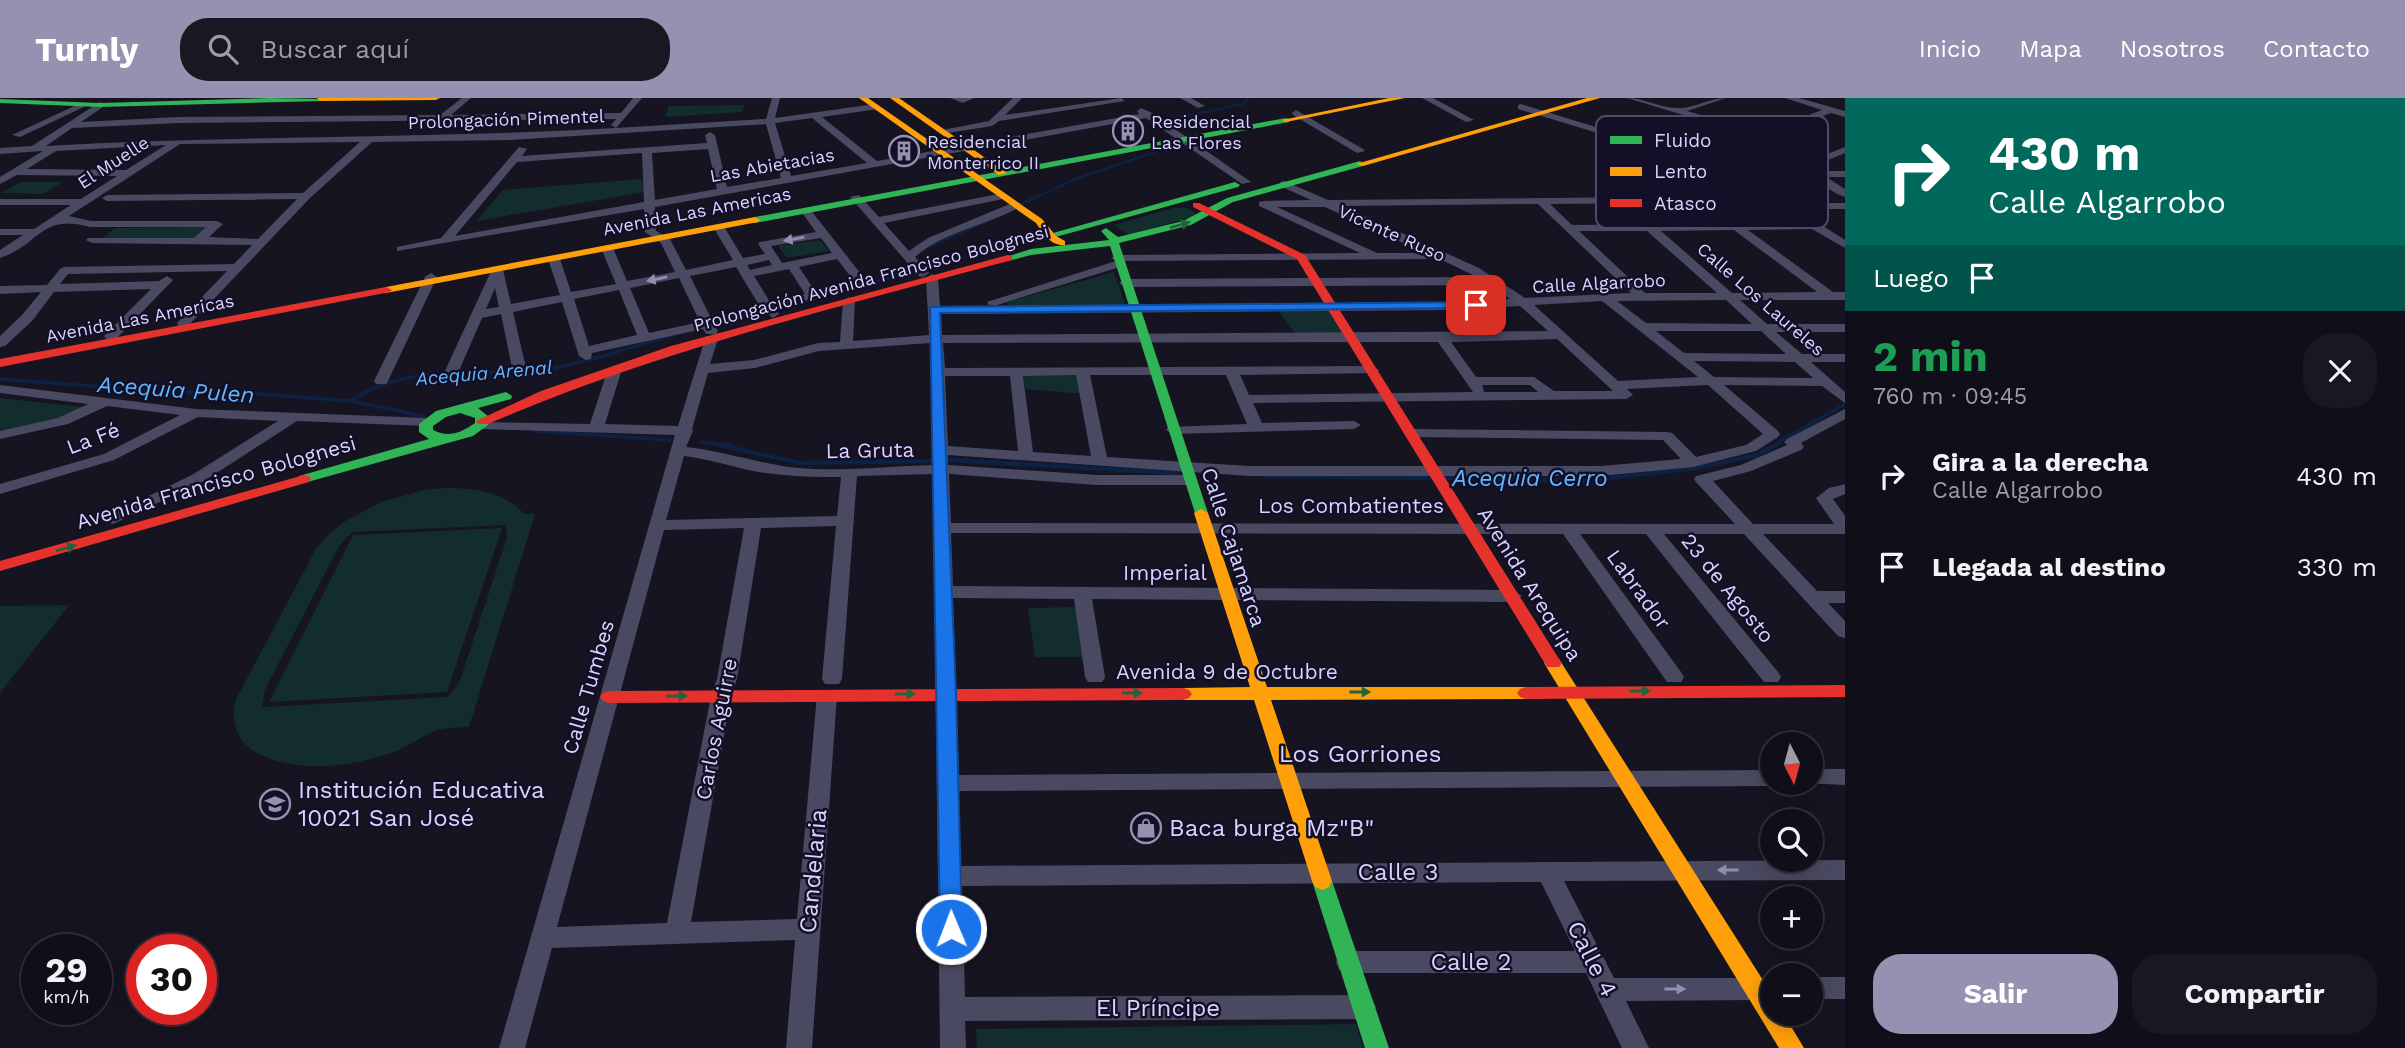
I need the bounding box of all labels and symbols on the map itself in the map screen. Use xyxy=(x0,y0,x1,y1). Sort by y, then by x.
street label: Prolongación Pimentel xyxy=(407,105,605,133)
place label: Residencial Las Flores xyxy=(1151,111,1251,153)
building icon: Residencial Las Flores xyxy=(1111,114,1145,148)
legend xyxy=(1596,116,1828,228)
text: Fluido xyxy=(1654,129,1712,152)
street label: El Muelle xyxy=(73,131,153,193)
place label: Residencial Monterrico II xyxy=(927,131,1039,173)
building icon: Residencial Monterrico II xyxy=(887,134,921,168)
street label: Las Abietacias xyxy=(708,144,836,186)
text: Lento xyxy=(1654,160,1707,183)
street label: Avenida Las Americas xyxy=(601,182,793,240)
text: Atasco xyxy=(1654,192,1717,215)
street label: Vicente Ruso xyxy=(1335,200,1449,266)
one-way arrow xyxy=(1169,219,1191,230)
street label: Prolongación Avenida Francisco Bolognesi xyxy=(691,220,1051,336)
one-way arrow xyxy=(783,234,805,245)
street label: Calle Los Laureles xyxy=(1693,238,1829,360)
street label: Calle Algarrobo xyxy=(1532,269,1666,297)
one-way arrow xyxy=(646,274,668,285)
pin xyxy=(1446,275,1506,335)
street label: Avenida Las Americas xyxy=(44,289,236,347)
water label: Acequia Arenal xyxy=(414,356,554,391)
water label: Acequia Pulen xyxy=(96,371,255,409)
street label: La Fé xyxy=(63,416,123,460)
street label: Avenida Francisco Bolognesi xyxy=(73,430,359,534)
street label: La Gruta xyxy=(826,437,915,463)
street label: Calle Cajamarca xyxy=(1196,464,1272,630)
water label: Acequia Cerro xyxy=(1451,465,1608,492)
street label: Los Combatientes xyxy=(1258,493,1444,518)
street label: Avenida Arequipa xyxy=(1473,502,1587,666)
street label: 23 de Agosto xyxy=(1676,528,1780,648)
one-way arrow xyxy=(55,542,76,552)
street label: Labrador xyxy=(1602,544,1676,634)
street label: Imperial xyxy=(1123,560,1208,585)
street label: Calle Tumbes xyxy=(557,617,619,757)
street label: Carlos Aguirre xyxy=(690,656,742,802)
street label: Avenida 9 de Octubre xyxy=(1116,659,1338,684)
one-way arrow xyxy=(1629,685,1651,697)
one-way arrow xyxy=(1349,686,1371,698)
one-way arrow xyxy=(1122,687,1144,699)
one-way arrow xyxy=(894,688,916,700)
one-way arrow xyxy=(667,690,689,702)
north arrow xyxy=(1760,732,1824,794)
street label: Los Gorriones xyxy=(1279,740,1441,768)
place label: Institución Educativa 10021 San José xyxy=(298,776,545,832)
school or university icon: Institución Educativa 10021 San José xyxy=(258,787,292,821)
street label: Candelaria xyxy=(794,808,832,934)
shop icon: Baca burga Mz"B" xyxy=(1129,811,1163,845)
place label: Baca burga Mz"B" xyxy=(1169,814,1374,842)
street label: Calle 3 xyxy=(1358,858,1438,886)
one-way arrow xyxy=(1717,864,1739,876)
position arrow xyxy=(914,892,988,966)
street label: Calle 4 xyxy=(1561,916,1623,1002)
speed limit sign: 30 xyxy=(126,934,217,1025)
street label: Calle 2 xyxy=(1431,948,1511,976)
one-way arrow xyxy=(1664,983,1686,995)
street label: El Príncipe xyxy=(1096,994,1220,1022)

